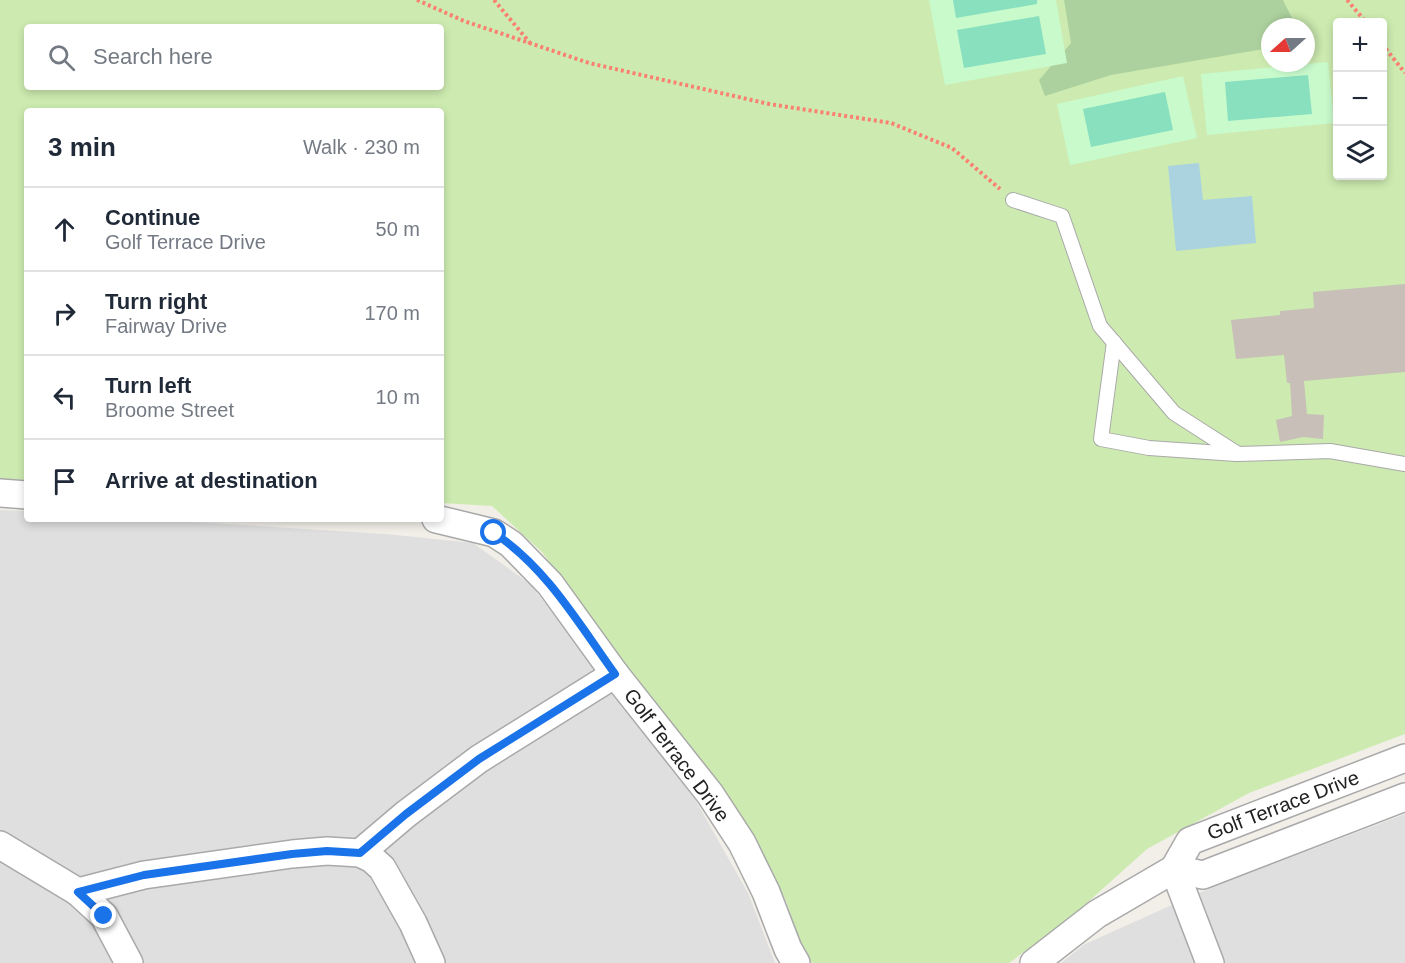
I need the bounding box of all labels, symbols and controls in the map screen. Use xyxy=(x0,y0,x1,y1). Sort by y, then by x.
north arrow xyxy=(1261,18,1315,72)
map controls xyxy=(1333,18,1387,180)
button: + xyxy=(1333,18,1387,72)
search box xyxy=(24,24,444,90)
icon: search xyxy=(45,41,78,74)
text: Search here xyxy=(93,44,213,69)
button: − xyxy=(1333,72,1387,126)
button: layers xyxy=(1333,126,1387,180)
text: 3 min xyxy=(48,132,116,162)
text: Walk · 230 m xyxy=(303,136,420,158)
text: Continue xyxy=(105,205,200,230)
icon: ahead xyxy=(48,213,81,246)
text: 50 m xyxy=(376,218,420,240)
text: Golf Terrace Drive xyxy=(105,231,266,253)
text: Turn right xyxy=(105,289,207,314)
icon: right xyxy=(48,297,81,330)
text: 170 m xyxy=(364,302,420,324)
text: Fairway Drive xyxy=(105,315,227,337)
text: Turn left xyxy=(105,373,191,398)
icon: left xyxy=(48,381,81,414)
text: 10 m xyxy=(376,386,420,408)
text: Broome Street xyxy=(105,399,234,421)
icon: arrive xyxy=(48,465,81,498)
text: Arrive at destination xyxy=(105,468,318,493)
route start xyxy=(480,519,506,545)
street label: Golf Terrace Drive xyxy=(620,684,734,826)
street label: Golf Terrace Drive xyxy=(1204,766,1362,844)
route end xyxy=(90,902,116,928)

